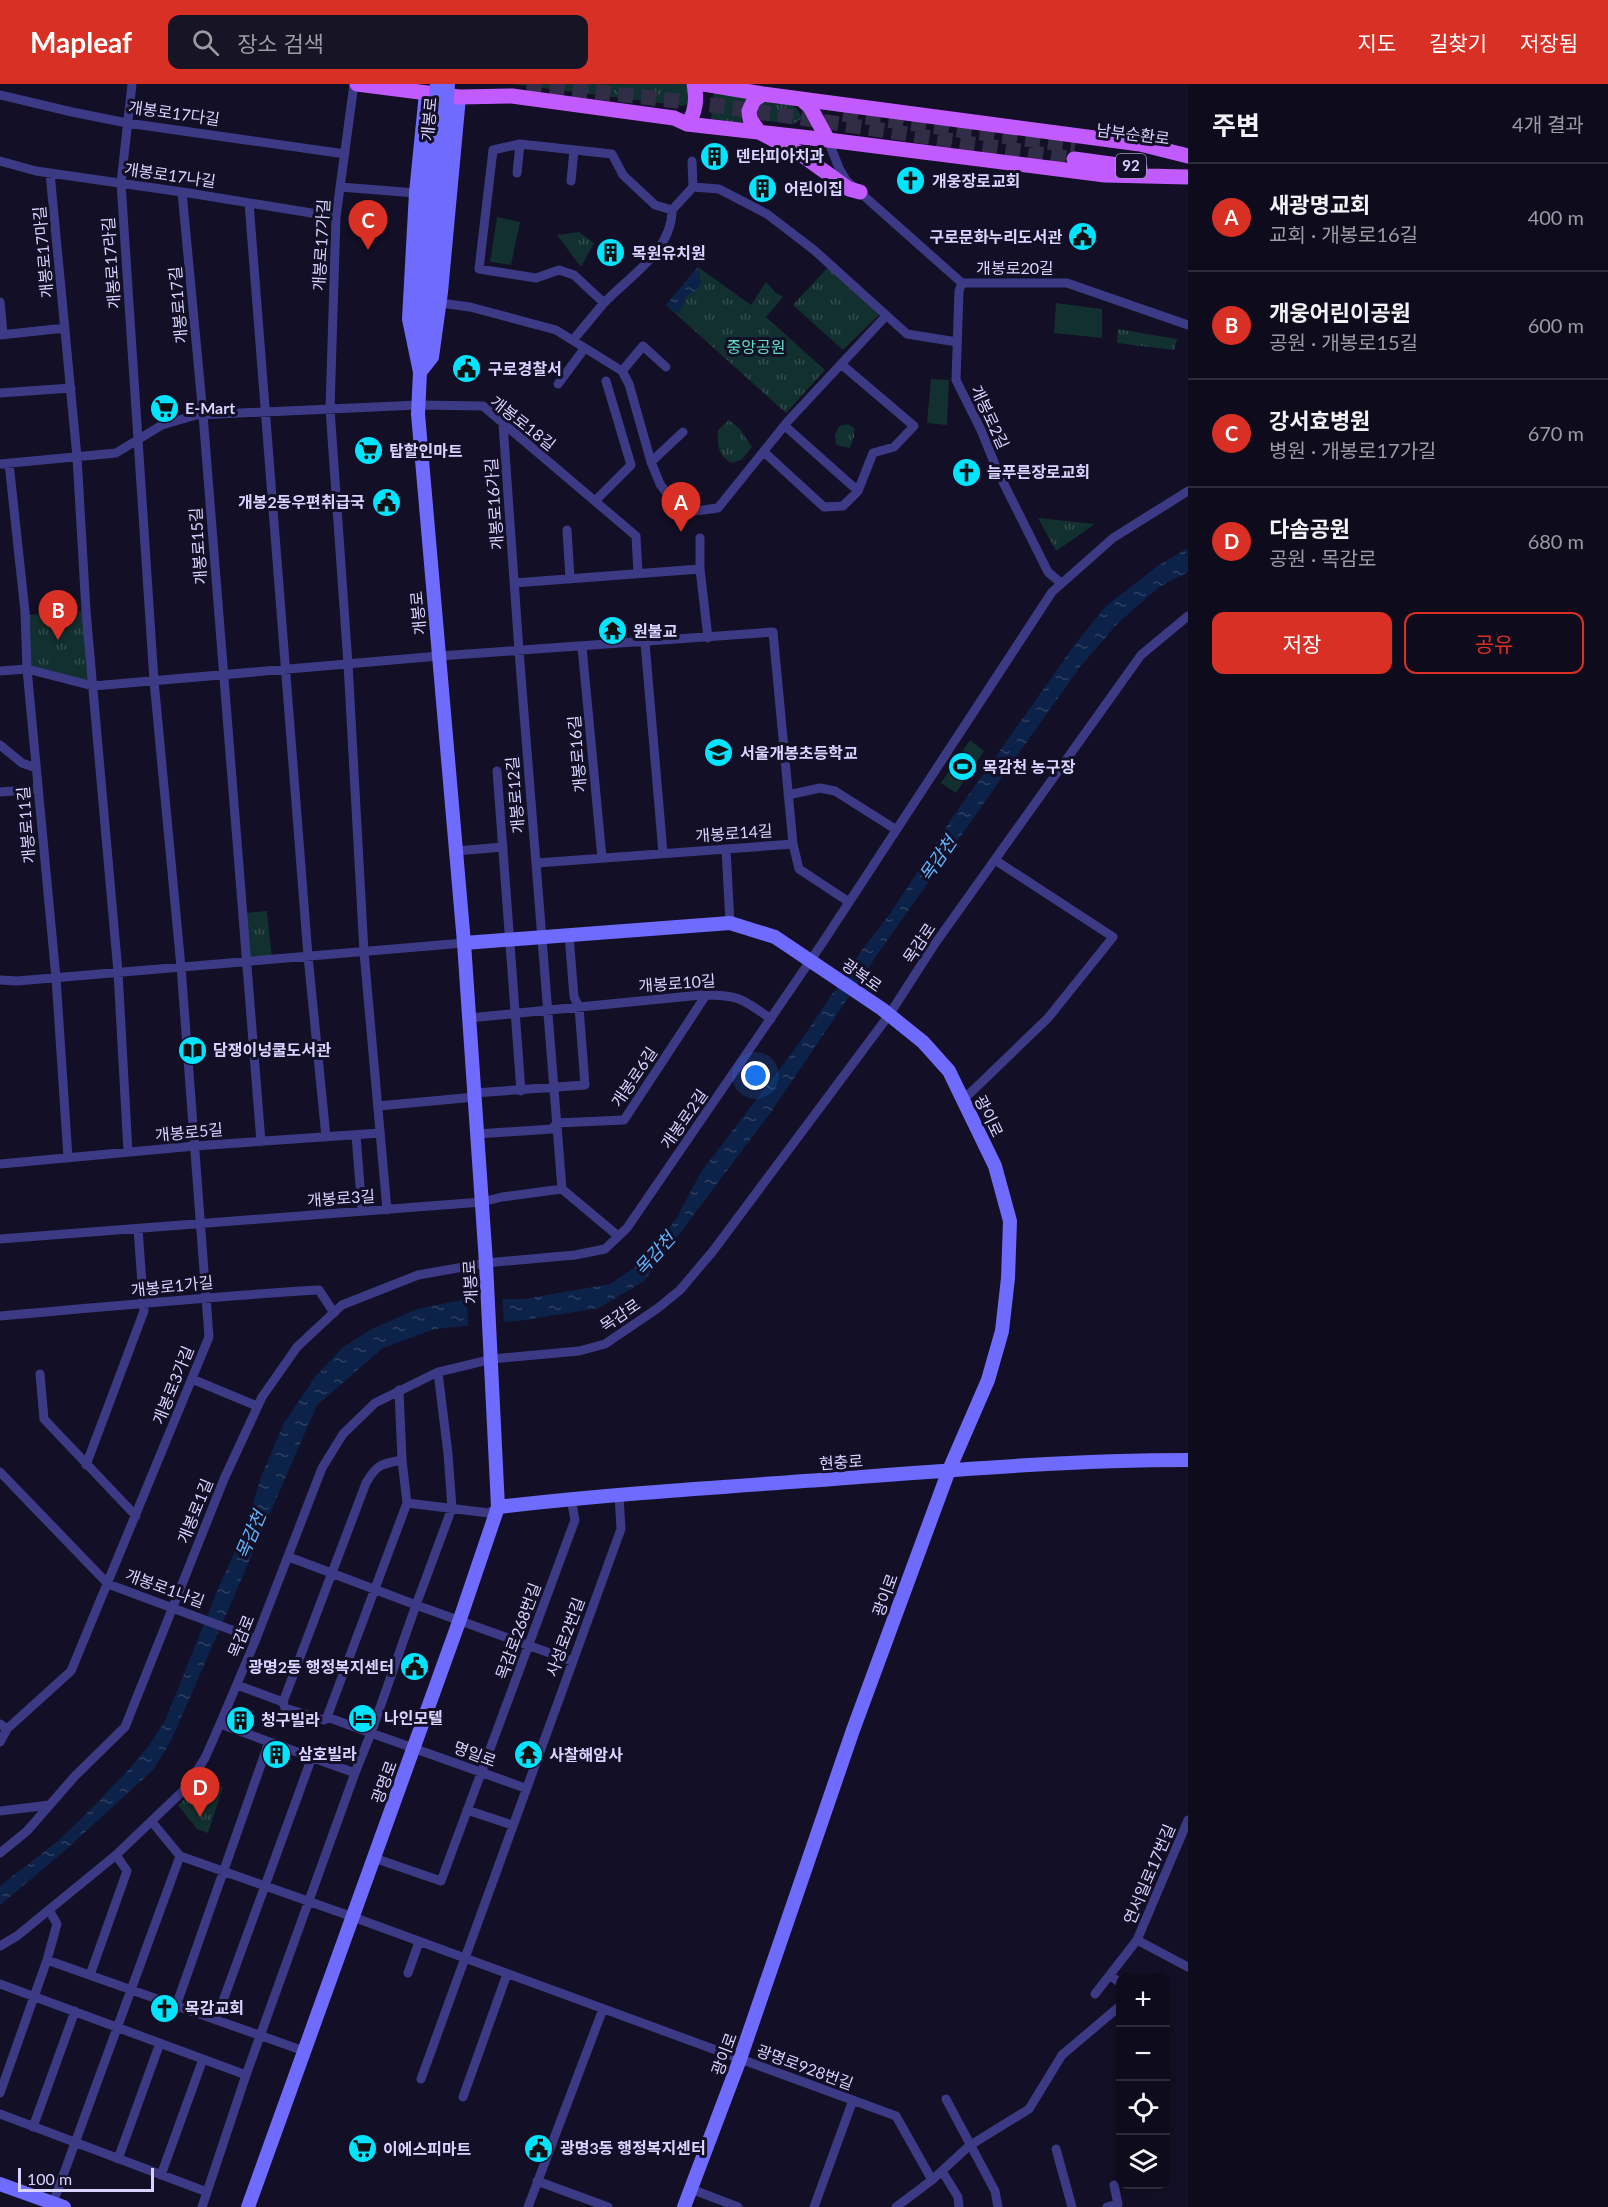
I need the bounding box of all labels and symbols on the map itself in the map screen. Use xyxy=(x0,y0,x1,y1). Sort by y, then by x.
street label: 개봉로 xyxy=(417,96,440,142)
street label: 개봉로17다길 xyxy=(127,97,221,128)
street label: 남부순환로 xyxy=(1095,120,1171,147)
building icon: 덴타피아치과 xyxy=(699,140,731,172)
place label: 덴타피아치과 xyxy=(736,146,824,165)
road number: 92 xyxy=(1116,154,1146,178)
street label: 개봉로17나길 xyxy=(123,159,217,190)
church icon: 개웅장로교회 xyxy=(895,165,927,197)
place label: 개웅장로교회 xyxy=(932,171,1020,190)
building icon: 어린이집 xyxy=(747,173,779,205)
place label: 어린이집 xyxy=(784,179,843,198)
street label: 개봉로17가길 xyxy=(309,198,332,291)
pin: C xyxy=(348,200,388,250)
street label: 개봉로17마길 xyxy=(29,205,56,299)
street label: 개봉로17라길 xyxy=(98,216,123,310)
public building icon: 구로문화누리도서관 xyxy=(1067,221,1099,253)
place label: 구로문화누리도서관 xyxy=(930,227,1062,246)
building icon: 목원유치원 xyxy=(595,237,627,269)
place label: 목원유치원 xyxy=(632,243,706,262)
street label: 개봉로20길 xyxy=(976,258,1054,277)
street label: 개봉로17길 xyxy=(165,266,190,344)
park label: 중앙공원 xyxy=(727,337,785,356)
public building icon: 구로경찰서 xyxy=(451,353,483,385)
place label: 구로경찰서 xyxy=(488,359,562,378)
street label: 개봉로2길 xyxy=(967,382,1013,452)
street label: 개봉로18길 xyxy=(487,391,560,454)
supermarket icon: E-Mart xyxy=(148,392,180,424)
place label: E-Mart xyxy=(185,398,235,417)
supermarket icon: 탑할인마트 xyxy=(352,435,384,467)
place label: 탑할인마트 xyxy=(389,441,463,460)
church icon: 늘푸른장로교회 xyxy=(950,456,982,488)
street label: 개봉로16가길 xyxy=(481,457,506,551)
place label: 늘푸른장로교회 xyxy=(987,462,1090,481)
pin: A xyxy=(662,482,700,532)
public building icon: 개봉2동우편취급국 xyxy=(370,486,402,518)
place label: 개봉2동우편취급국 xyxy=(238,492,365,511)
street label: 개봉로15길 xyxy=(185,507,210,585)
pin: B xyxy=(38,590,78,640)
street label: 개봉로 xyxy=(406,590,429,636)
temple icon: 원불교 xyxy=(596,615,628,647)
place label: 원불교 xyxy=(633,621,677,640)
street label: 개봉로16길 xyxy=(564,715,589,793)
school or university icon: 서울개봉초등학교 xyxy=(703,737,735,769)
place label: 서울개봉초등학교 xyxy=(740,743,858,762)
sports icon: 목감천 농구장 xyxy=(946,751,978,783)
street label: 개봉로12길 xyxy=(502,756,527,834)
place label: 목감천 농구장 xyxy=(983,757,1075,776)
street label: 개봉로11길 xyxy=(13,786,38,864)
street label: 개봉로14길 xyxy=(695,820,773,845)
water label: 목감천 xyxy=(914,830,962,885)
street label: 목감로 xyxy=(898,919,939,966)
street label: 광복로 xyxy=(839,954,886,995)
street label: 개봉로10길 xyxy=(638,970,716,995)
library icon: 담쟁이넝쿨도서관 xyxy=(176,1034,208,1066)
place label: 담쟁이넝쿨도서관 xyxy=(213,1040,331,1059)
street label: 개봉로6길 xyxy=(607,1043,661,1110)
your location xyxy=(741,1061,770,1090)
street label: 개봉로2길 xyxy=(656,1085,711,1152)
street label: 광이로 xyxy=(971,1092,1008,1140)
street label: 개봉로5길 xyxy=(154,1119,224,1144)
street label: 개봉로3길 xyxy=(306,1186,376,1209)
water label: 목감천 xyxy=(629,1226,681,1279)
street label: 개봉로 xyxy=(459,1259,480,1305)
street label: 개봉로1가길 xyxy=(130,1272,214,1299)
street label: 목감로 xyxy=(596,1294,644,1335)
street label: 개봉로3가길 xyxy=(148,1343,197,1427)
street label: 현충로 xyxy=(818,1450,864,1473)
street label: 개봉로1길 xyxy=(173,1476,216,1546)
water label: 목감천 xyxy=(230,1505,271,1562)
street label: 개봉로1나길 xyxy=(123,1564,207,1611)
street label: 광이로 xyxy=(868,1571,901,1619)
street label: 목감로268번길 xyxy=(491,1580,544,1682)
street label: 사성로2번길 xyxy=(541,1595,588,1679)
street label: 목감로 xyxy=(223,1612,258,1660)
public building icon: 광명2동 행정복지센터 xyxy=(399,1651,431,1683)
place label: 광명2동 행정복지센터 xyxy=(248,1657,394,1676)
hotel icon: 나인모텔 xyxy=(347,1702,379,1734)
building icon: 청구빌라 xyxy=(224,1704,256,1736)
place label: 나인모텔 xyxy=(384,1708,443,1727)
place label: 청구빌라 xyxy=(261,1710,320,1729)
street label: 명일로 xyxy=(451,1737,499,1770)
building icon: 삼호빌라 xyxy=(261,1738,293,1770)
temple icon: 사찰해암사 xyxy=(512,1739,544,1771)
place label: 삼호빌라 xyxy=(298,1744,357,1763)
place label: 사찰해암사 xyxy=(549,1745,623,1764)
street label: 광명로 xyxy=(367,1758,400,1806)
pin: D xyxy=(180,1768,220,1817)
street label: 연서일로17번길 xyxy=(1119,1821,1178,1927)
church icon: 목감교회 xyxy=(148,1992,180,2024)
place label: 목감교회 xyxy=(185,1998,244,2017)
street label: 광이로 xyxy=(707,2030,740,2078)
street label: 광명로928번길 xyxy=(754,2040,856,2093)
public building icon: 광명3동 행정복지센터 xyxy=(523,2132,555,2164)
supermarket icon: 이에스피마트 xyxy=(346,2133,378,2165)
place label: 광명3동 행정복지센터 xyxy=(560,2138,706,2157)
place label: 이에스피마트 xyxy=(383,2139,472,2158)
scale bar xyxy=(18,2165,154,2192)

